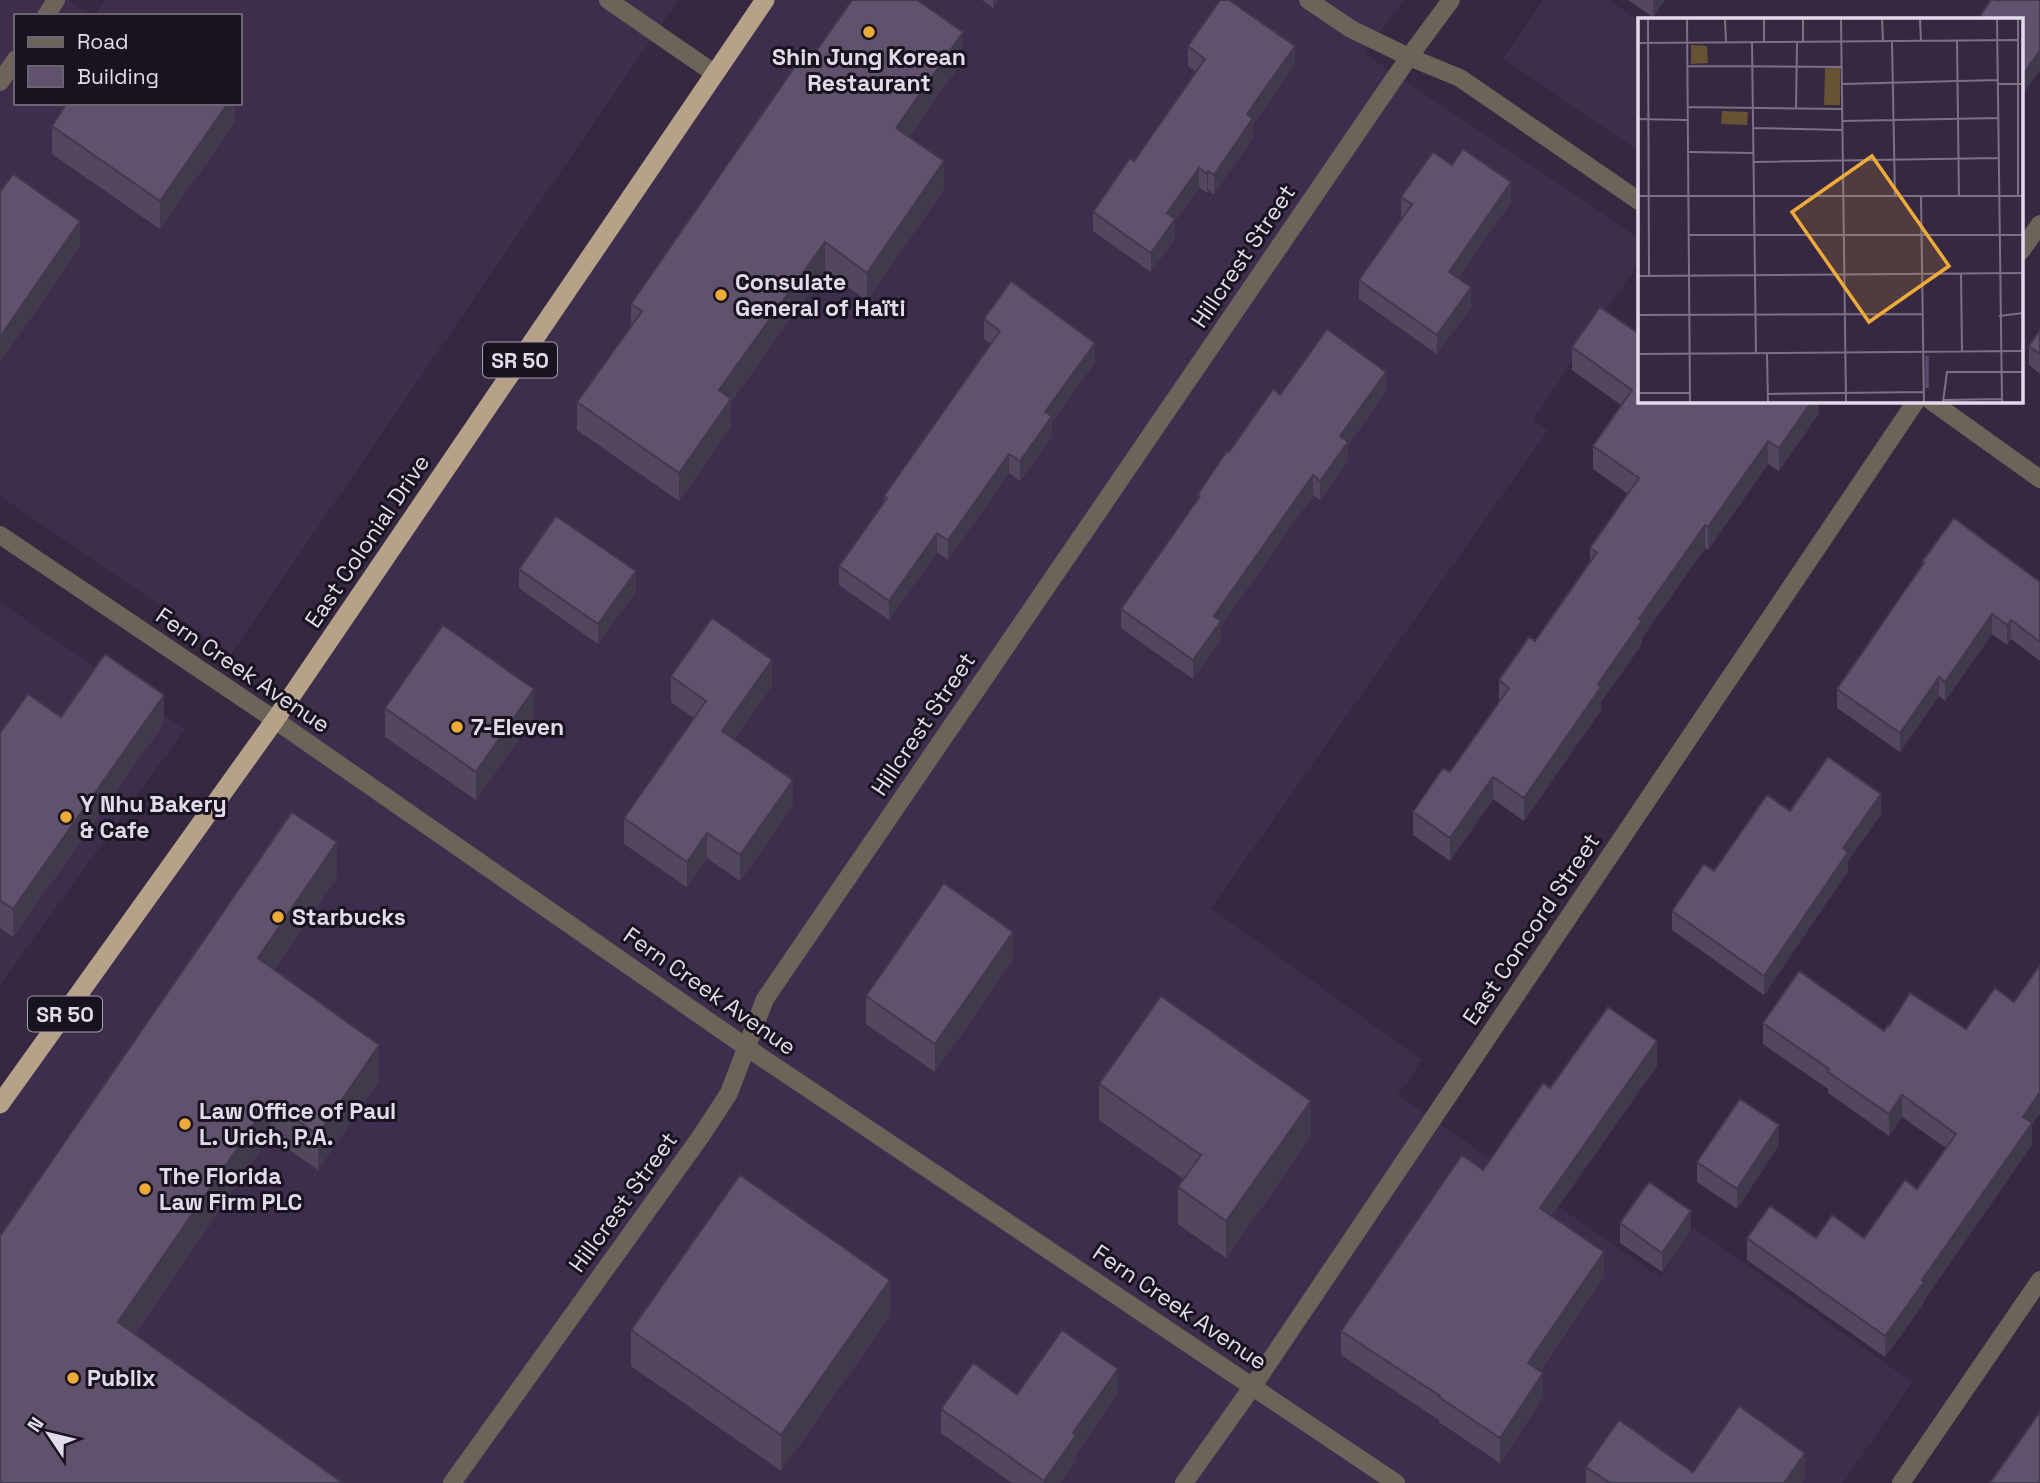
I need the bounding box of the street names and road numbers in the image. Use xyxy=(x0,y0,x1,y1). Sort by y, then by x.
street label: Hillcrest Street xyxy=(1184,179,1302,333)
road number: SR 50 xyxy=(483,342,557,378)
street label: East Colonial Drive xyxy=(298,449,436,633)
street label: Fern Creek Avenue xyxy=(150,601,336,739)
street label: Hillcrest Street xyxy=(864,647,982,801)
street label: East Concord Street xyxy=(1456,827,1606,1031)
street label: Fern Creek Avenue xyxy=(618,920,802,1062)
road number: SR 50 xyxy=(28,996,102,1032)
street label: Hillcrest Street xyxy=(562,1126,684,1278)
street label: Fern Creek Avenue xyxy=(1087,1238,1273,1376)

